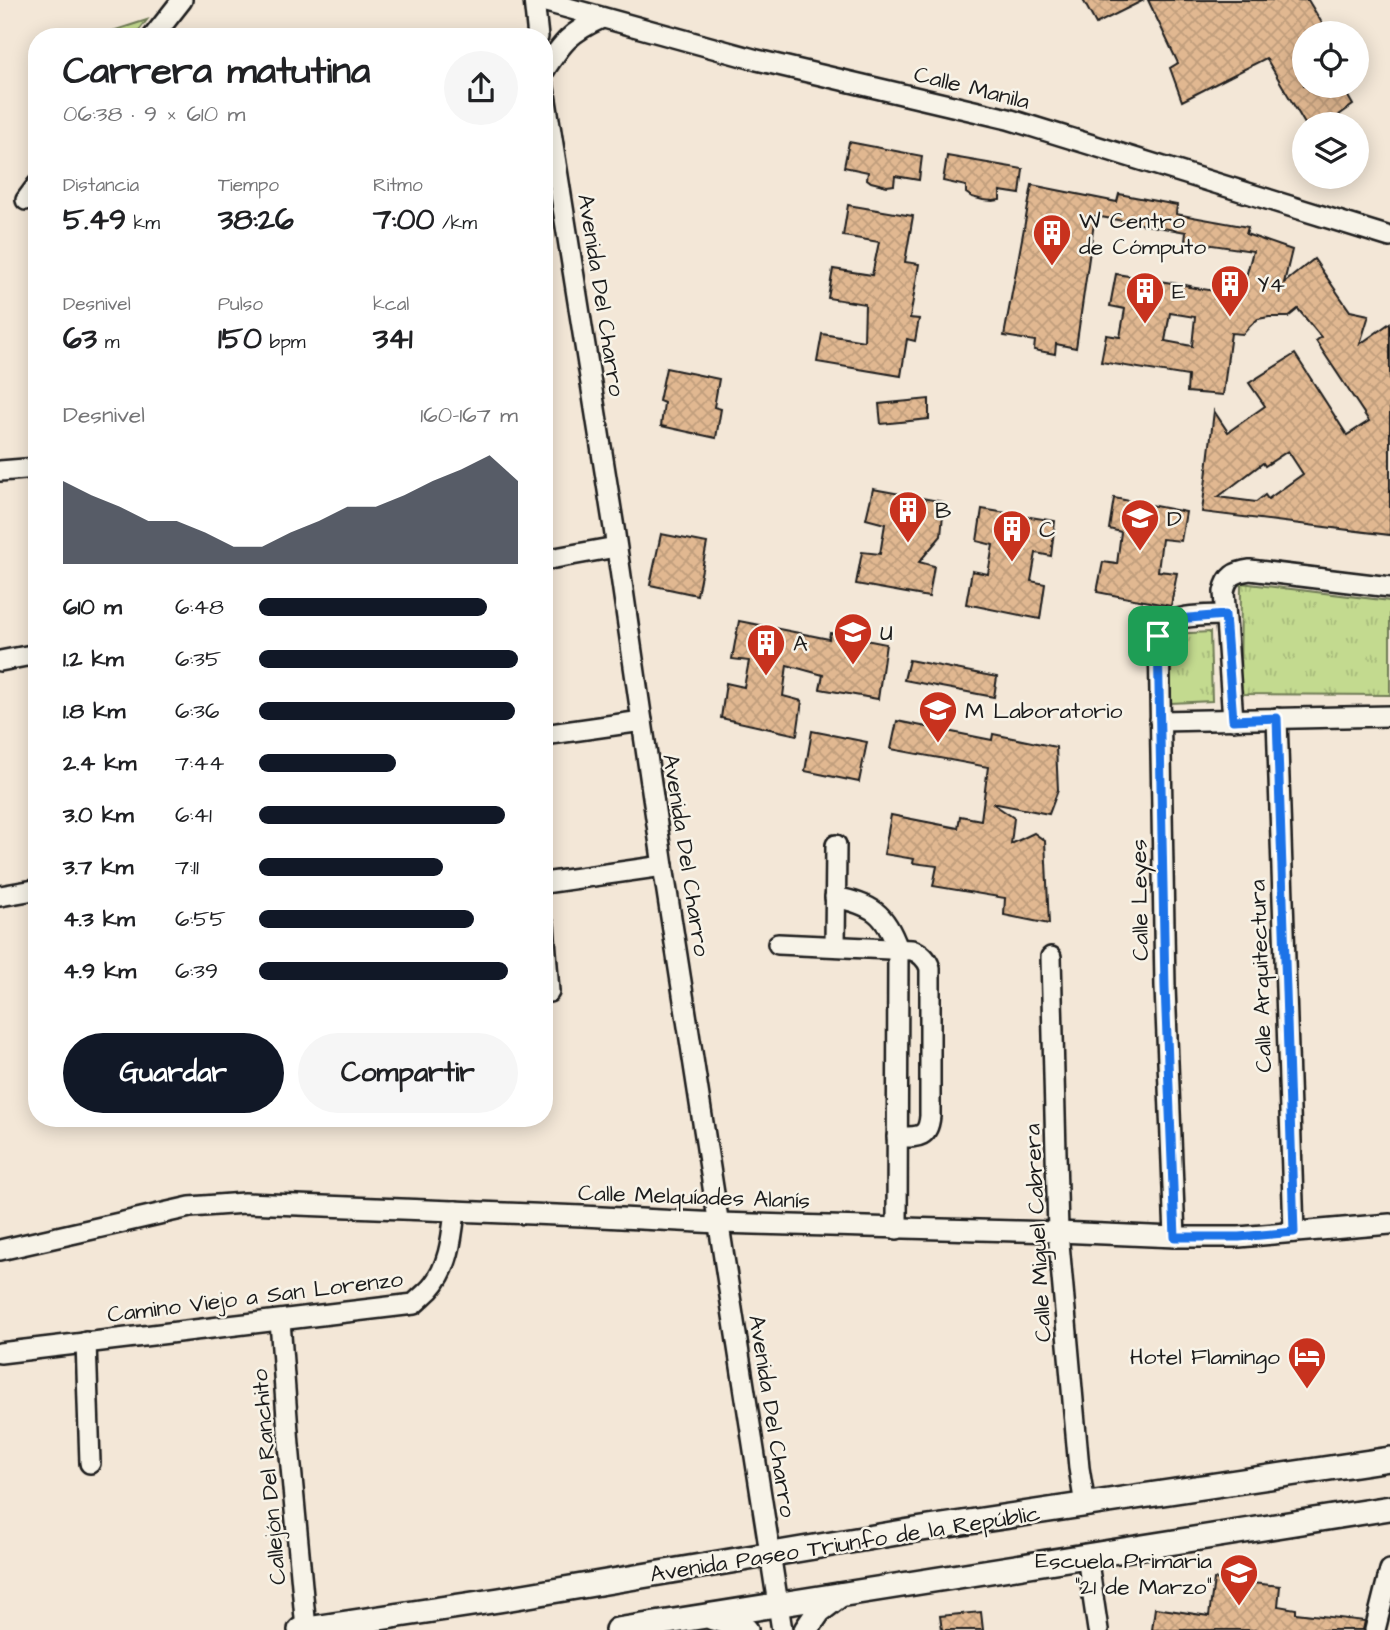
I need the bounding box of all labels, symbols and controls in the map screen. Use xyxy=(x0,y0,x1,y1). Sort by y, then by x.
map controls xyxy=(1292,21,1369,189)
button: locate xyxy=(1292,21,1369,98)
text: Carrera matutina xyxy=(63,46,370,98)
button: share xyxy=(444,51,518,125)
street label: Calle Manila xyxy=(911,58,1033,118)
text: 06:38 · 9 × 610 m xyxy=(63,98,245,130)
button: layers xyxy=(1292,112,1369,189)
text: Distancia xyxy=(63,172,139,199)
text: Tiempo xyxy=(218,172,279,199)
text: Ritmo xyxy=(373,172,423,199)
street label: Avenida Del Charro xyxy=(569,192,633,399)
text: 5.49 xyxy=(63,199,126,241)
text: 38:26 xyxy=(218,199,294,241)
text: 7:00 xyxy=(373,199,434,241)
place label: W Centro de Cómputo xyxy=(1079,205,1206,263)
text: km xyxy=(126,210,160,237)
text: /km xyxy=(434,210,477,237)
building icon: W Centro de Cómputo xyxy=(1031,212,1073,267)
building icon: Y4 xyxy=(1209,263,1251,318)
place label: Y4 xyxy=(1257,269,1285,301)
building icon: E xyxy=(1124,270,1166,325)
place label: E xyxy=(1172,276,1186,308)
text: Desnivel xyxy=(63,291,131,318)
text: Pulso xyxy=(218,291,263,318)
text: kcal xyxy=(373,291,409,318)
text: 63 xyxy=(63,318,97,360)
text: 150 xyxy=(218,318,262,360)
text: 341 xyxy=(373,318,413,360)
text: m xyxy=(97,329,119,356)
text: bpm xyxy=(262,329,306,356)
text: Desnivel xyxy=(63,399,145,431)
text: 160–167 m xyxy=(420,399,518,431)
building icon: B xyxy=(887,489,929,544)
place label: B xyxy=(935,495,951,527)
school or university icon: D xyxy=(1119,497,1161,552)
place label: D xyxy=(1167,503,1182,535)
building icon: C xyxy=(991,508,1033,563)
place label: C xyxy=(1039,514,1055,546)
text: 610 m xyxy=(63,591,122,623)
text: 6:48 xyxy=(175,591,224,623)
pin xyxy=(1128,606,1188,666)
school or university icon: U xyxy=(832,611,874,666)
place label: U xyxy=(880,617,893,649)
icon: arrive xyxy=(1139,617,1177,655)
building icon: A xyxy=(745,622,787,677)
place label: A xyxy=(793,628,808,660)
text: 1.2 km xyxy=(63,643,124,675)
text: 6:35 xyxy=(175,643,221,675)
school or university icon: M Laboratorio xyxy=(917,689,959,744)
text: 1.8 km xyxy=(63,695,125,727)
text: 6:36 xyxy=(175,695,219,727)
place label: M Laboratorio xyxy=(965,695,1123,727)
text: 2.4 km xyxy=(63,747,136,779)
text: 7:44 xyxy=(175,747,224,779)
street label: Avenida Del Charro xyxy=(654,752,718,959)
text: 3.0 km xyxy=(63,799,134,831)
text: 6:41 xyxy=(175,799,212,831)
street label: Calle Leyes xyxy=(1123,839,1158,961)
text: 3.7 km xyxy=(63,851,133,883)
text: 7:11 xyxy=(175,851,199,883)
street label: Calle Arquitectura xyxy=(1242,879,1280,1073)
text: 4.3 km xyxy=(63,903,135,935)
text: 6:55 xyxy=(175,903,226,935)
text: 4.9 km xyxy=(63,955,136,987)
text: 6:39 xyxy=(175,955,218,987)
button: Guardar xyxy=(63,1033,284,1113)
button: Compartir xyxy=(298,1033,518,1113)
street label: Calle Miguel Cabrera xyxy=(1016,1123,1061,1343)
street label: Calle Melquíades Alanís xyxy=(577,1177,811,1217)
street label: Camino Viejo a San Lorenzo xyxy=(106,1263,405,1331)
street label: Avenida Del Charro xyxy=(740,1313,804,1520)
hotel icon: Hotel Flamingo xyxy=(1286,1335,1328,1390)
place label: Hotel Flamingo xyxy=(1130,1341,1280,1374)
street label: Callejón Del Ranchito xyxy=(244,1367,294,1586)
street label: Avenida Paseo Triunfo de la Repúblic xyxy=(648,1497,1043,1591)
place label: Escuela Primaria "21 de Marzo" xyxy=(1035,1545,1212,1603)
school or university icon: Escuela Primaria "21 de Marzo" xyxy=(1218,1552,1260,1607)

